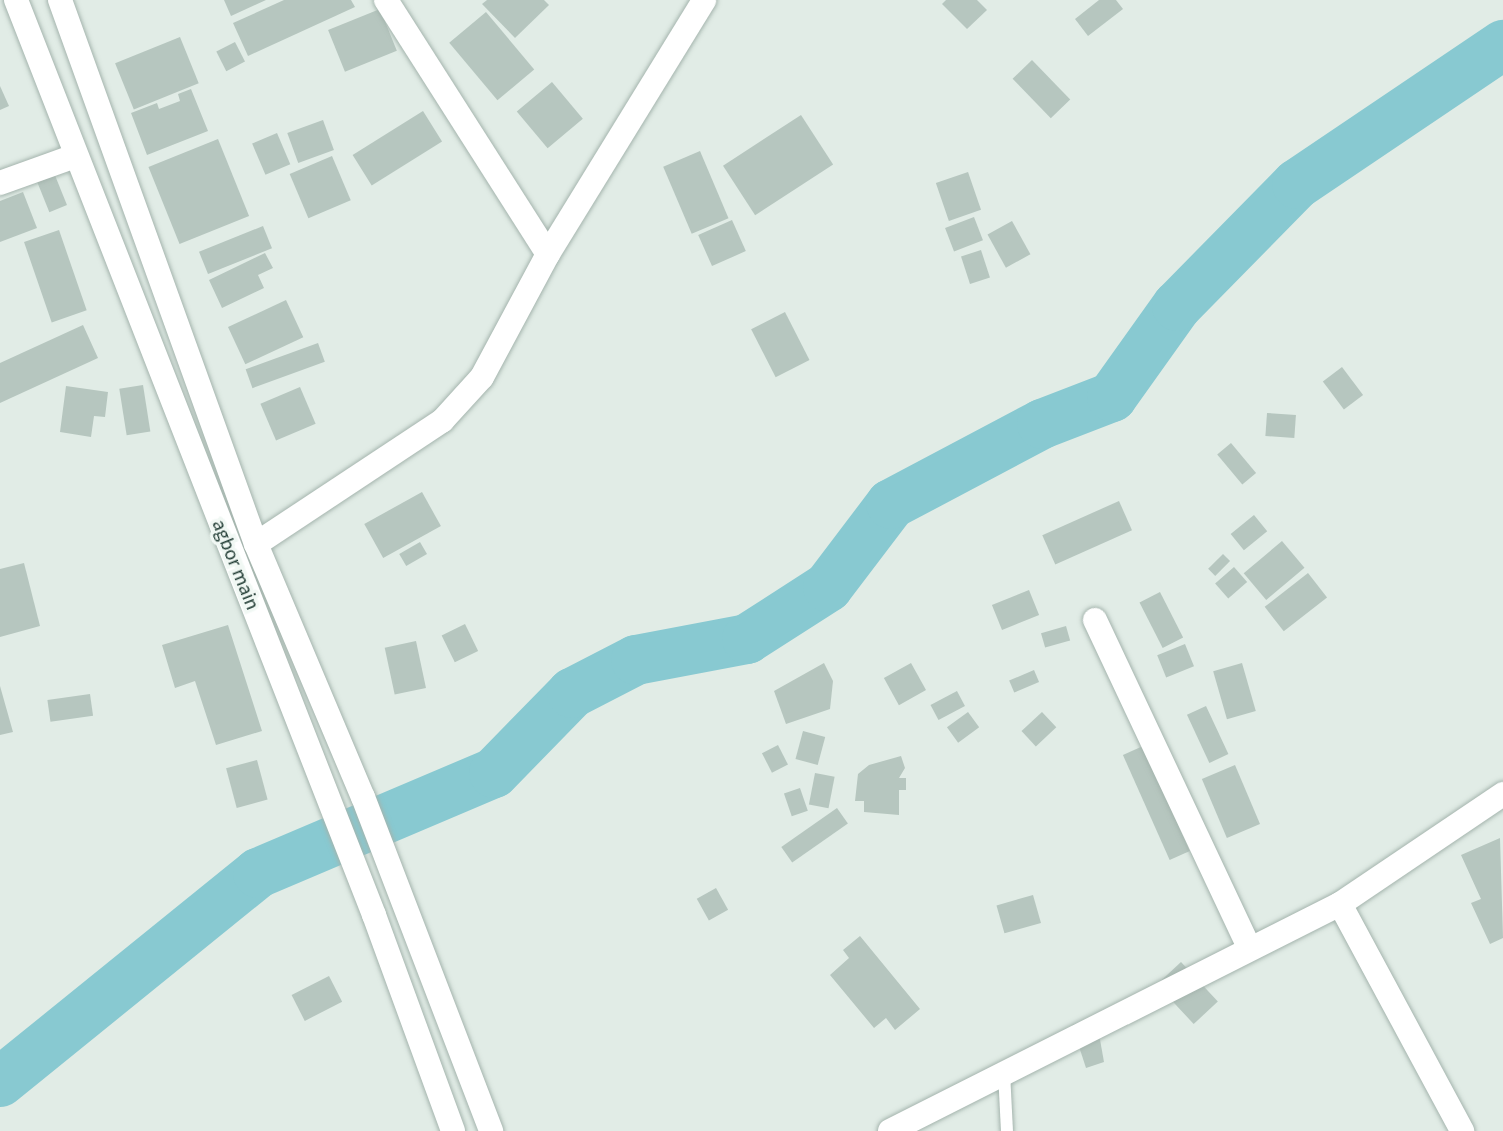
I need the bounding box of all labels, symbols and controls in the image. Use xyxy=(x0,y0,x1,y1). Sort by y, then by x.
street label: agbor main xyxy=(206,516,264,614)

